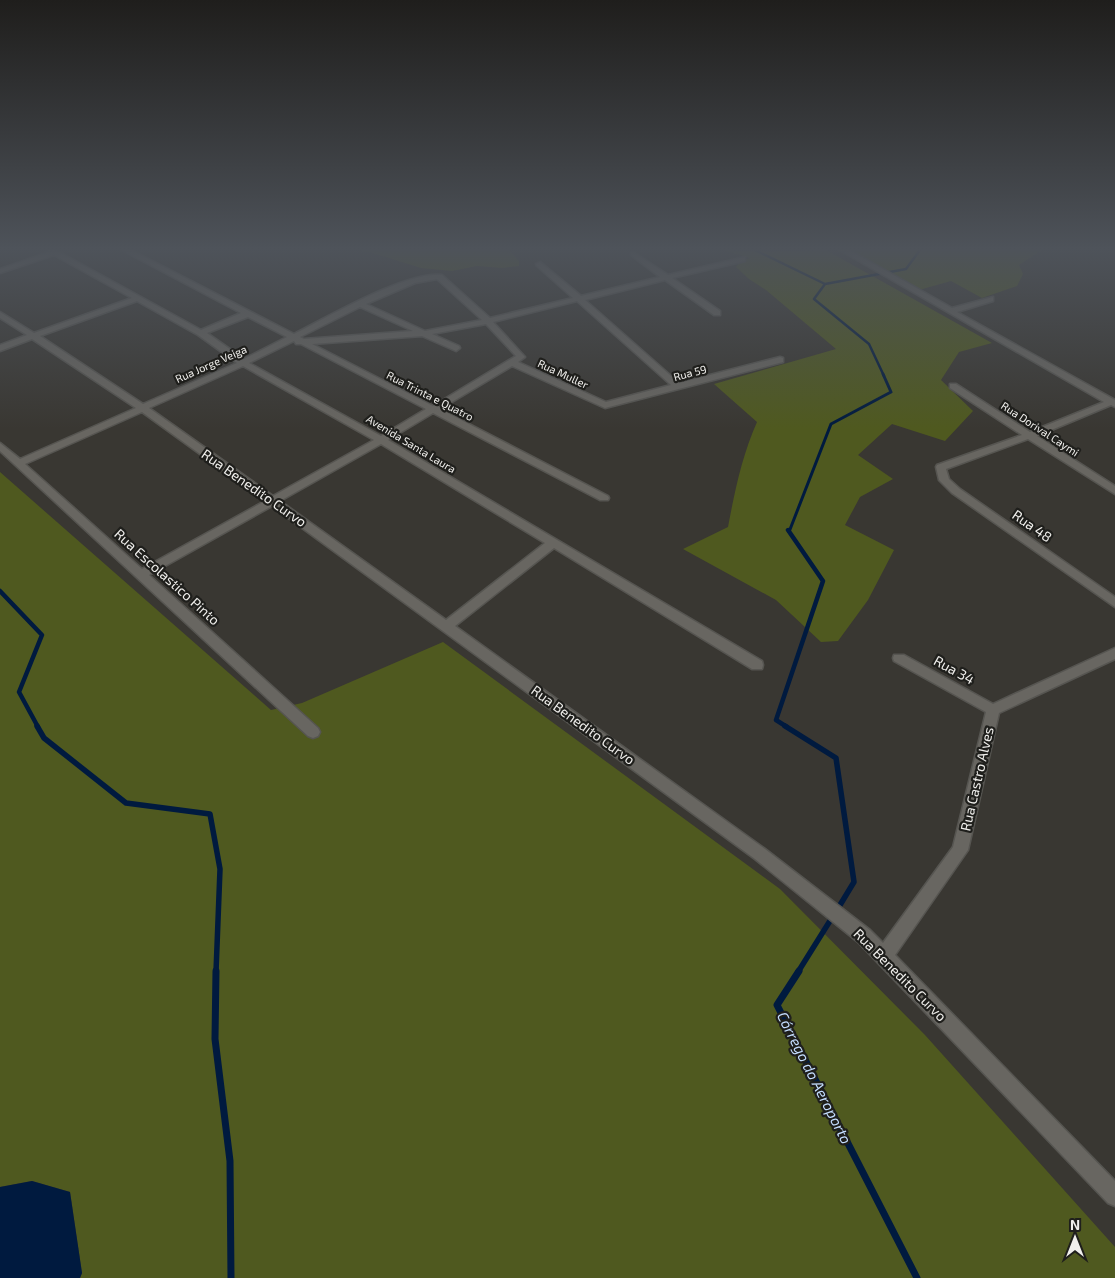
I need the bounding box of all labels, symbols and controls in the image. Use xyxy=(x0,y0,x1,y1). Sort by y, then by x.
street label: Rua Jorge Veiga xyxy=(173,342,249,385)
street label: Rua Muller xyxy=(536,356,591,391)
street label: Rua 59 xyxy=(672,362,708,383)
street label: Rua Trinta e Quatro xyxy=(384,368,476,424)
street label: Rua Dorival Caymi xyxy=(999,399,1082,459)
street label: Avenida Santa Laura xyxy=(364,412,458,475)
street label: Rua Benedito Curvo xyxy=(199,445,310,530)
street label: Rua 48 xyxy=(1009,506,1055,545)
street label: Rua Escolastico Pinto xyxy=(111,525,224,628)
street label: Rua 34 xyxy=(931,652,978,688)
street label: Rua Benedito Curvo xyxy=(528,681,639,768)
street label: Rua Castro Alves xyxy=(956,725,997,833)
street label: Rua Benedito Curvo xyxy=(850,925,950,1025)
water label: Córrego do Aeroporto xyxy=(774,1008,856,1147)
north arrow xyxy=(1050,1213,1100,1263)
text: N xyxy=(1070,1216,1080,1233)

